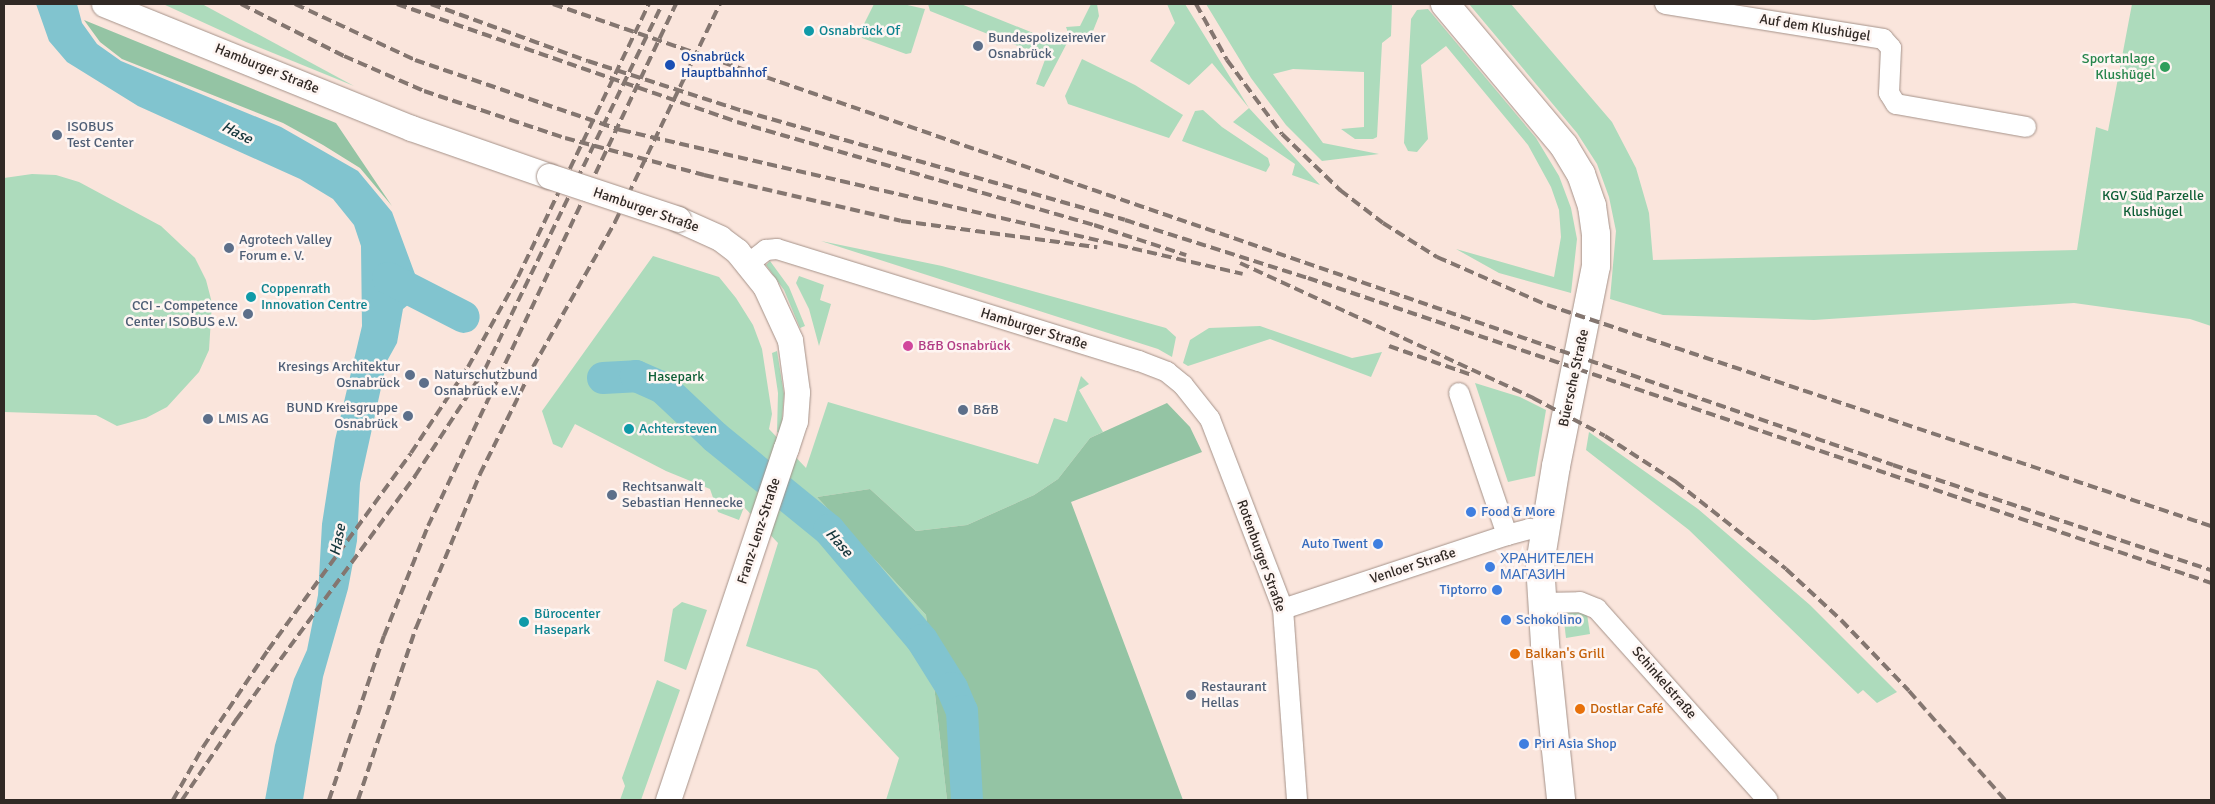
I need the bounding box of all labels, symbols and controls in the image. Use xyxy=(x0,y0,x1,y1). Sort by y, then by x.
street label: Auf dem Klushügel xyxy=(1758,11,1872,45)
place label: Osnabrück Of xyxy=(819,23,900,39)
marker: Osnabrück Of xyxy=(803,25,815,37)
place label: Bundespolizeirevier Osnabrück xyxy=(988,30,1106,62)
street label: Hamburger Straße xyxy=(212,40,322,98)
marker: Bundespolizeirevier Osnabrück xyxy=(972,40,984,52)
place label: Osnabrück Hauptbahnhof xyxy=(681,49,767,82)
place label: Sportanlage Klushügel xyxy=(2082,51,2155,84)
marker: Osnabrück Hauptbahnhof xyxy=(663,58,677,72)
marker: Sportanlage Klushügel xyxy=(2159,61,2171,73)
water label: Hase xyxy=(219,118,255,148)
place label: ISOBUS Test Center xyxy=(67,119,134,152)
marker: ISOBUS Test Center xyxy=(51,129,63,141)
street label: Hamburger Straße xyxy=(591,184,701,236)
park label: KGV Süd Parzelle Klushügel xyxy=(2102,188,2204,220)
place label: Agrotech Valley Forum e. V. xyxy=(239,232,332,264)
marker: Agrotech Valley Forum e. V. xyxy=(223,242,235,254)
place label: Coppenrath Innovation Centre xyxy=(261,281,367,314)
marker: Coppenrath Innovation Centre xyxy=(245,291,257,303)
place label: CCI - Competence Center ISOBUS e.V. xyxy=(125,298,238,331)
street label: Hamburger Straße xyxy=(978,305,1090,353)
marker: CCI - Competence Center ISOBUS e.V. xyxy=(242,308,254,320)
street label: Buersche Straße xyxy=(1555,328,1593,428)
place label: B&B Osnabrück xyxy=(918,338,1011,354)
marker: B&B Osnabrück xyxy=(902,340,914,352)
place label: Kresings Architektur Osnabrück xyxy=(278,359,400,392)
place label: Naturschutzbund Osnabrück e.V. xyxy=(434,367,538,400)
marker: Kresings Architektur Osnabrück xyxy=(404,369,416,381)
park label: Hasepark xyxy=(648,369,704,385)
marker: Naturschutzbund Osnabrück e.V. xyxy=(418,377,430,389)
place label: BUND Kreisgruppe Osnabrück xyxy=(286,400,398,432)
place label: B&B xyxy=(973,402,999,418)
marker: B&B xyxy=(957,404,969,416)
marker: BUND Kreisgruppe Osnabrück xyxy=(402,410,414,422)
place label: LMIS AG xyxy=(218,411,269,427)
marker: LMIS AG xyxy=(202,413,214,425)
place label: Achtersteven xyxy=(639,421,717,437)
marker: Achtersteven xyxy=(623,423,635,435)
street label: Franz-Lenz-Straße xyxy=(734,476,784,586)
place label: Rechtsanwalt Sebastian Hennecke xyxy=(622,479,743,512)
marker: Rechtsanwalt Sebastian Hennecke xyxy=(606,489,618,501)
street label: Rotenburger Straße xyxy=(1233,498,1289,614)
place label: Food & More xyxy=(1481,504,1555,520)
marker: Food & More xyxy=(1465,506,1477,518)
water label: Hase xyxy=(326,523,350,557)
water label: Hase xyxy=(822,525,856,561)
place label: Auto Twent xyxy=(1301,536,1368,552)
marker: Auto Twent xyxy=(1372,538,1384,550)
street label: Venloer Straße xyxy=(1368,544,1458,588)
place label: ХРАНИТЕЛЕН МАГАЗИН xyxy=(1500,551,1594,584)
marker: ХРАНИТЕЛЕН МАГАЗИН xyxy=(1484,561,1496,573)
place label: Tiptorro xyxy=(1440,582,1487,598)
marker: Tiptorro xyxy=(1491,584,1503,596)
place label: Bürocenter Hasepark xyxy=(534,606,600,638)
place label: Schokolino xyxy=(1516,612,1582,628)
marker: Schokolino xyxy=(1500,614,1512,626)
marker: Bürocenter Hasepark xyxy=(518,616,530,628)
street label: Schinkelstraße xyxy=(1628,643,1700,723)
place label: Balkan's Grill xyxy=(1525,646,1605,662)
marker: Balkan's Grill xyxy=(1509,648,1521,660)
place label: Restaurant Hellas xyxy=(1201,679,1267,712)
marker: Restaurant Hellas xyxy=(1185,689,1197,701)
place label: Dostlar Café xyxy=(1590,701,1664,717)
marker: Dostlar Café xyxy=(1574,703,1586,715)
place label: Piri Asia Shop xyxy=(1534,736,1617,752)
marker: Piri Asia Shop xyxy=(1518,738,1530,750)

